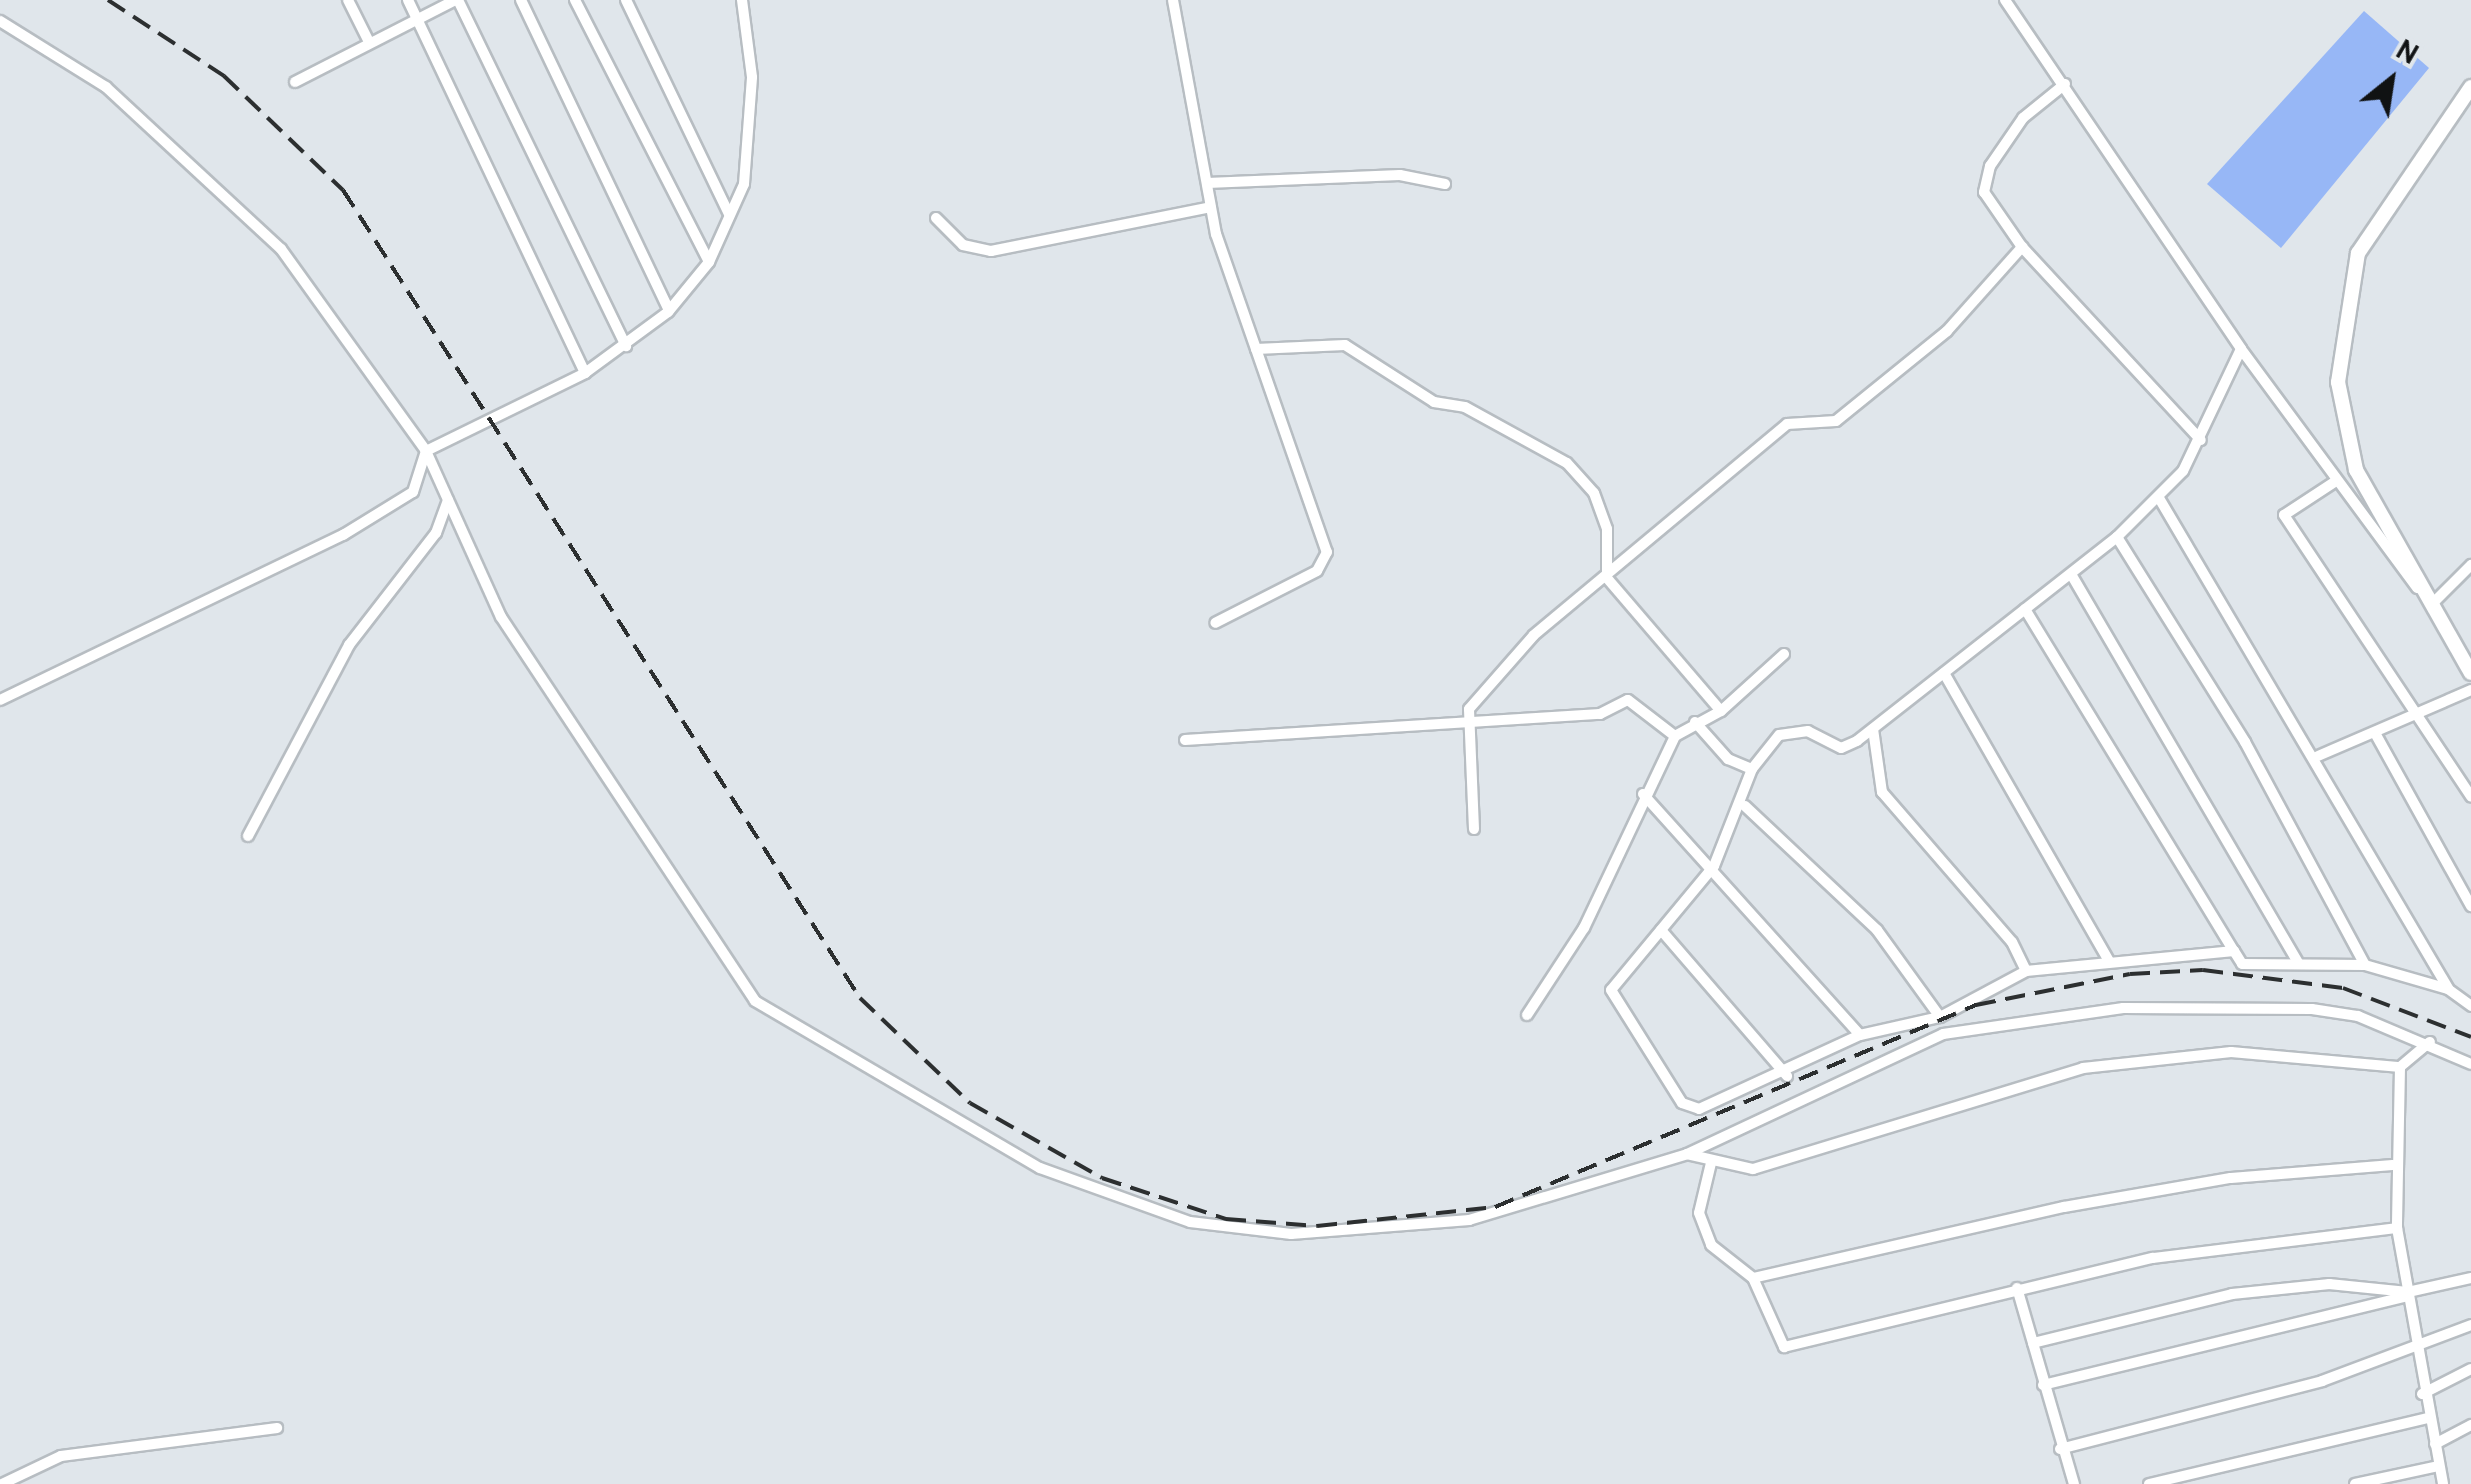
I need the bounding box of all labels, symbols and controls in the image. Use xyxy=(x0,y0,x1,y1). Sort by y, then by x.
north arrow xyxy=(2341,30,2441,130)
text: N xyxy=(2388,33,2424,75)

